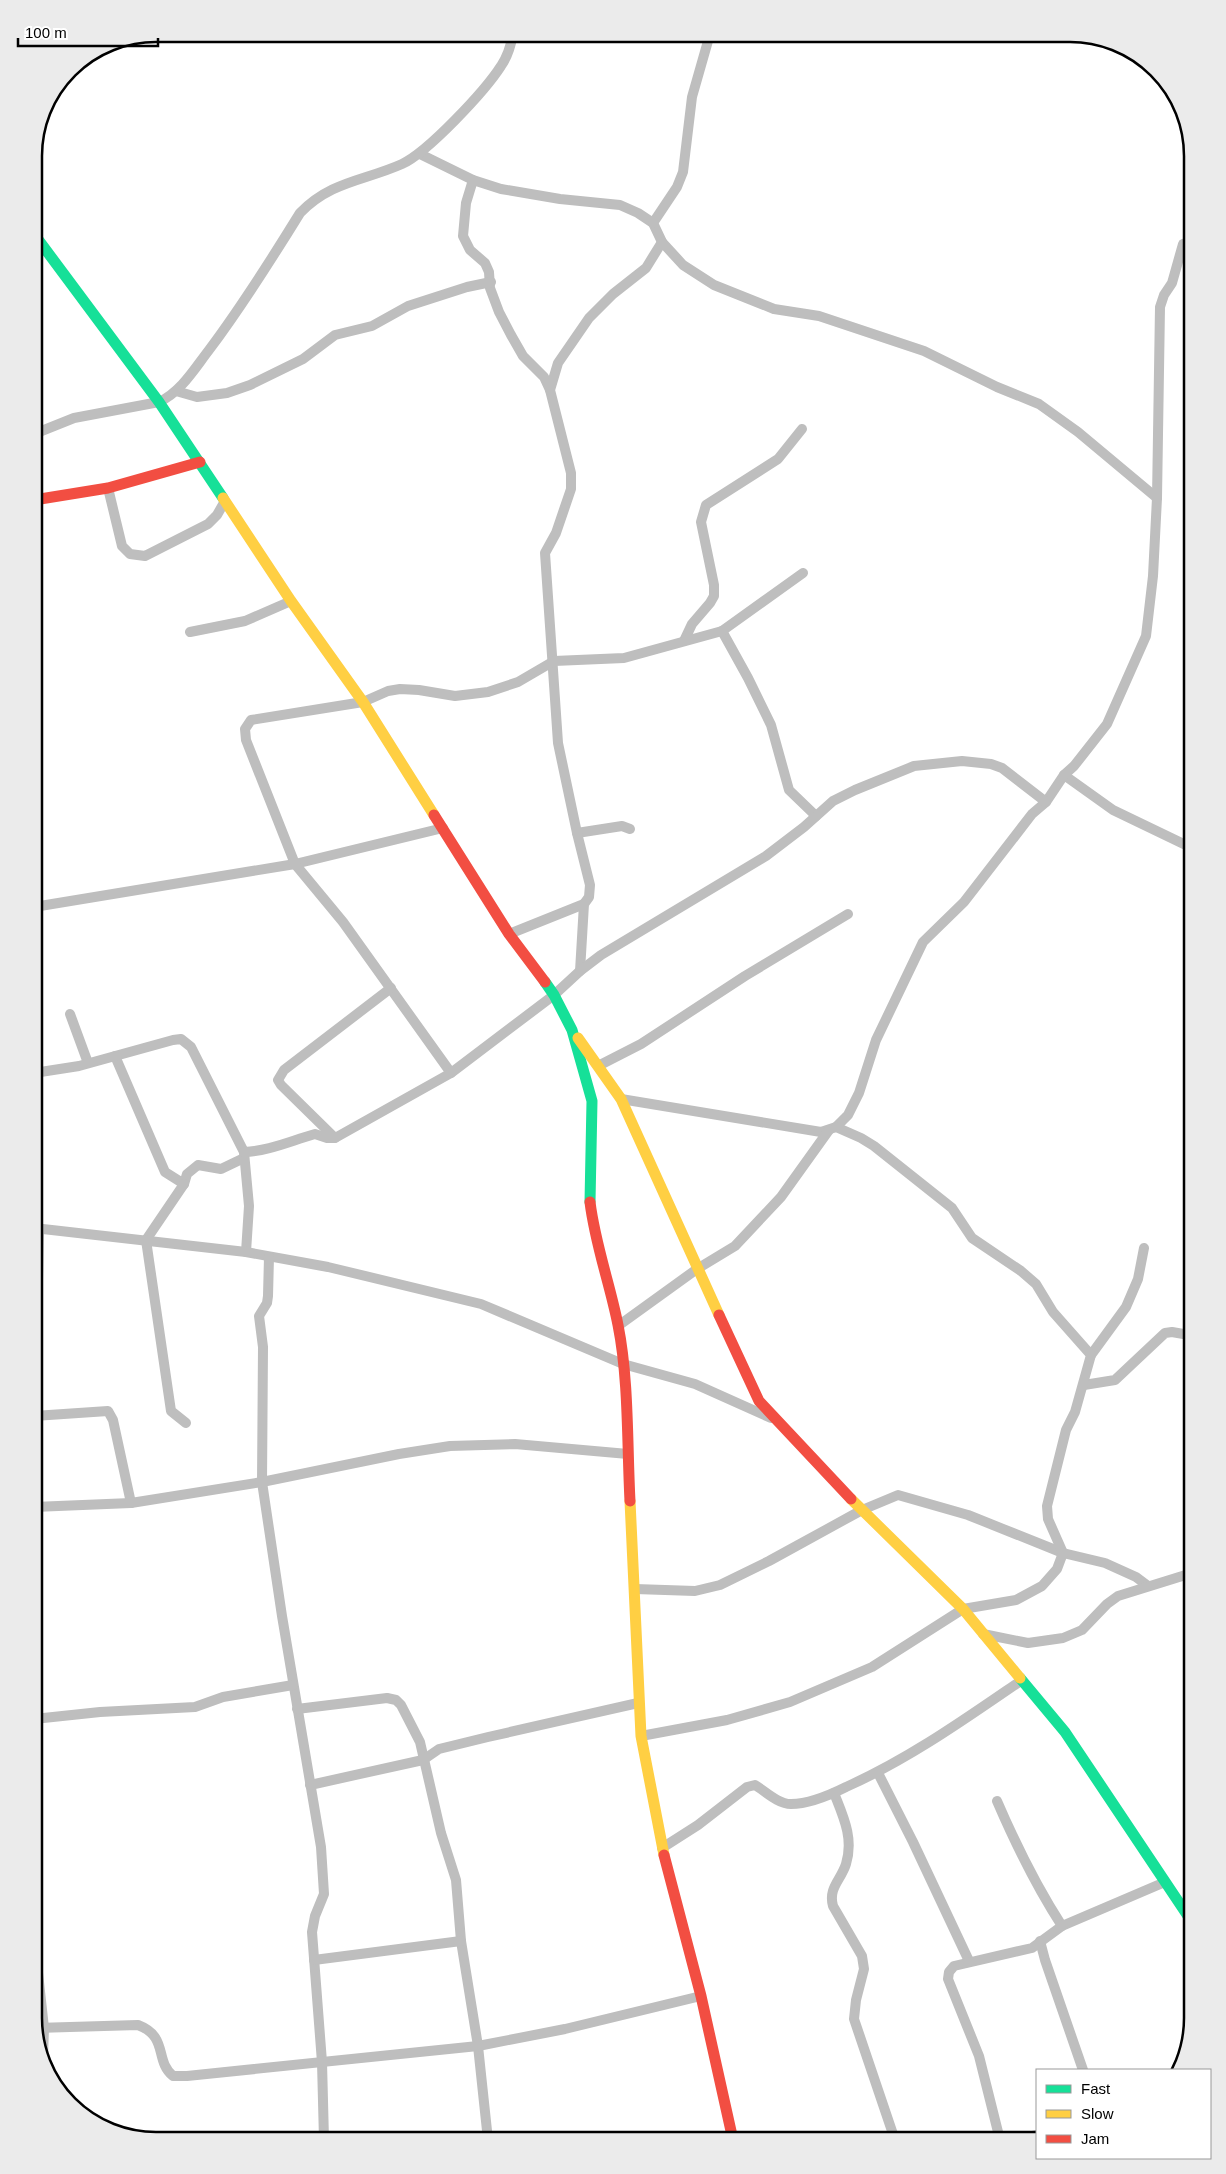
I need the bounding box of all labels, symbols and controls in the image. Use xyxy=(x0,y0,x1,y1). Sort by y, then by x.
scale bar xyxy=(18,15,158,47)
text: 100 m xyxy=(25,24,67,41)
legend xyxy=(1036,2069,1211,2159)
text: Fast xyxy=(1081,2080,1111,2097)
text: Slow xyxy=(1081,2105,1114,2122)
text: Jam xyxy=(1081,2130,1109,2147)

